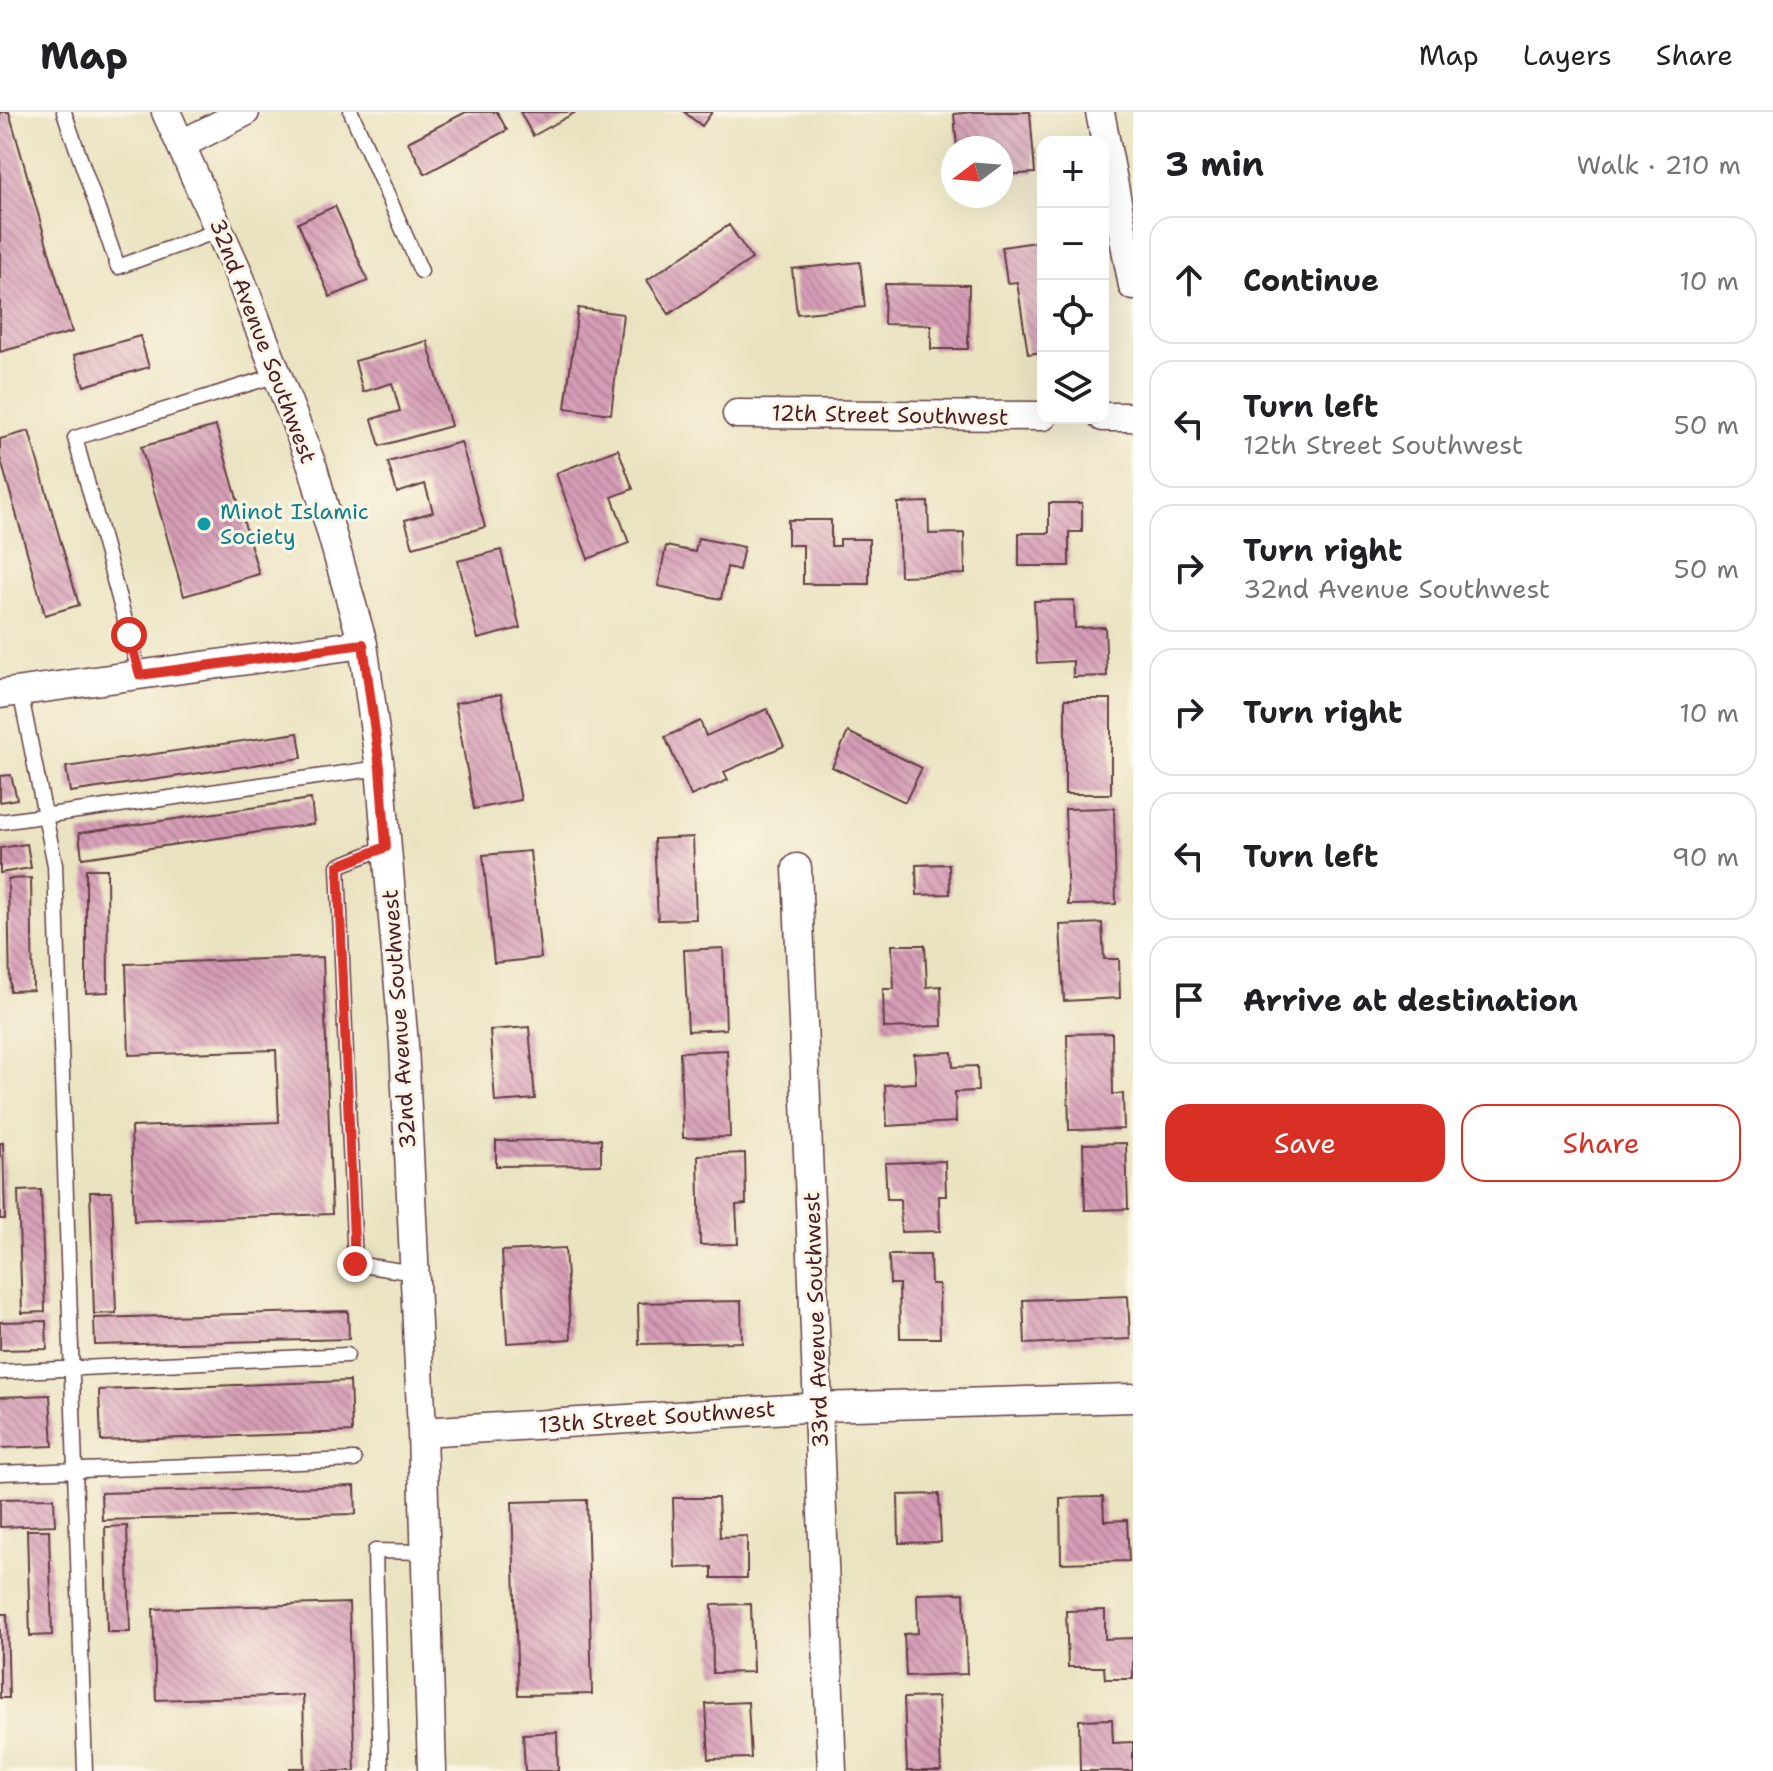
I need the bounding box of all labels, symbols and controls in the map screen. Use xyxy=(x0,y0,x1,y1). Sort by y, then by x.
text: Map xyxy=(40,30,128,81)
text: Map xyxy=(1419,36,1479,74)
text: Layers xyxy=(1523,36,1612,74)
text: Share xyxy=(1656,36,1733,74)
north arrow xyxy=(941,136,1013,208)
map controls xyxy=(1037,136,1109,424)
button: + xyxy=(1037,136,1109,208)
text: 3 min xyxy=(1165,141,1264,187)
text: Walk · 210 m xyxy=(1577,147,1741,182)
button: − xyxy=(1037,208,1109,280)
street label: 32nd Avenue Southwest xyxy=(203,214,323,468)
icon: ahead xyxy=(1167,258,1211,302)
text: Continue xyxy=(1243,260,1379,301)
text: 10 m xyxy=(1679,263,1739,298)
button: locate xyxy=(1037,280,1109,352)
button: layers xyxy=(1037,352,1109,424)
text: Turn left xyxy=(1243,386,1378,427)
street label: 12th Street Southwest xyxy=(771,398,1009,432)
icon: left xyxy=(1167,402,1211,446)
text: 50 m xyxy=(1674,407,1739,442)
text: 12th Street Southwest xyxy=(1243,427,1523,462)
place label: Minot Islamic Society xyxy=(220,497,369,551)
marker: Minot Islamic Society xyxy=(195,515,213,533)
text: Turn right xyxy=(1243,530,1402,571)
icon: right xyxy=(1167,546,1211,590)
text: 50 m xyxy=(1674,551,1739,586)
text: 32nd Avenue Southwest xyxy=(1243,571,1550,606)
route start xyxy=(111,617,147,653)
icon: right xyxy=(1167,690,1211,734)
text: Turn right xyxy=(1243,692,1402,733)
text: 10 m xyxy=(1679,695,1739,730)
icon: left xyxy=(1167,834,1211,878)
text: Turn left xyxy=(1243,836,1378,877)
text: 90 m xyxy=(1672,839,1739,874)
street label: 32nd Avenue Southwest xyxy=(375,888,423,1150)
icon: arrive xyxy=(1167,978,1211,1022)
text: Arrive at destination xyxy=(1243,980,1578,1021)
button: Save xyxy=(1165,1104,1445,1182)
button: Share xyxy=(1461,1104,1741,1182)
street label: 33rd Avenue Southwest xyxy=(797,1191,835,1449)
route end xyxy=(337,1246,373,1282)
street label: 13th Street Southwest xyxy=(538,1394,776,1440)

